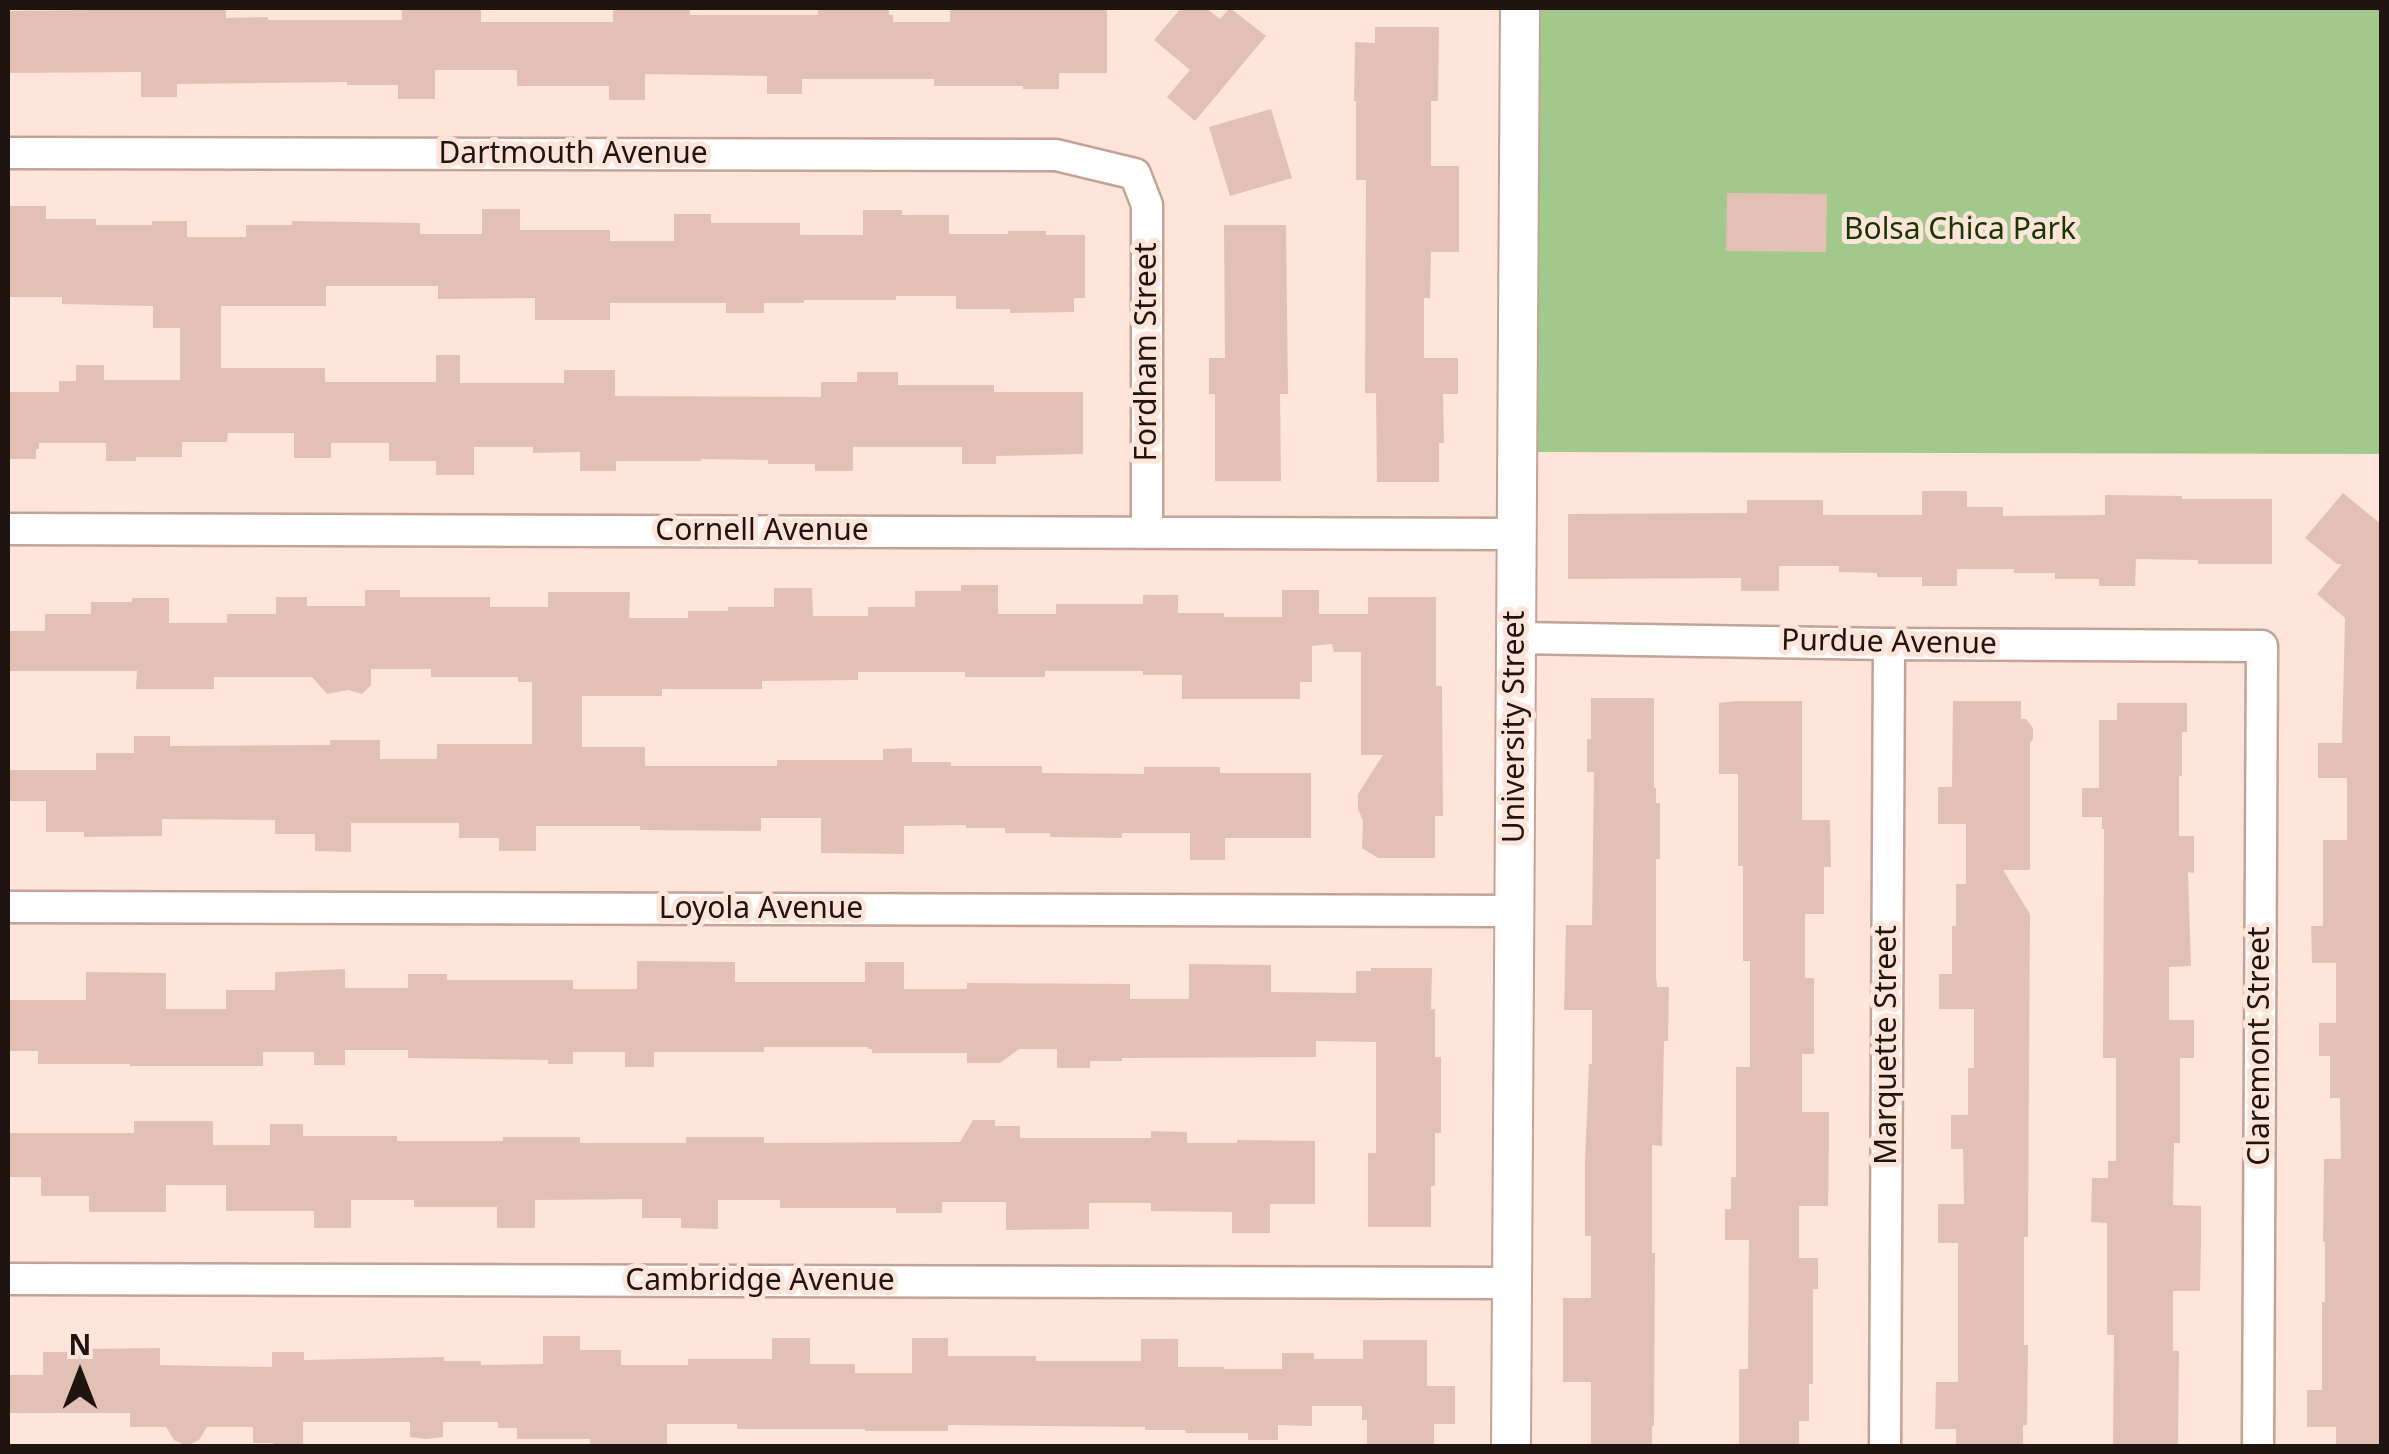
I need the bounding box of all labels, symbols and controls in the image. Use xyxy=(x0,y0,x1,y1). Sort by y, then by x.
street label: Dartmouth Avenue xyxy=(438,136,708,172)
park label: Bolsa Chica Park xyxy=(1844,212,2076,248)
street label: Fordham Street xyxy=(1129,243,1165,461)
street label: Cornell Avenue xyxy=(655,513,869,549)
street label: University Street xyxy=(1497,611,1533,843)
street label: Purdue Avenue xyxy=(1781,623,1997,663)
street label: Loyola Avenue xyxy=(659,891,863,927)
street label: Marquette Street xyxy=(1869,925,1905,1165)
street label: Claremont Street xyxy=(2242,926,2278,1166)
street label: Cambridge Avenue xyxy=(625,1263,895,1299)
north arrow xyxy=(30,1324,130,1424)
text: N xyxy=(69,1325,91,1363)

